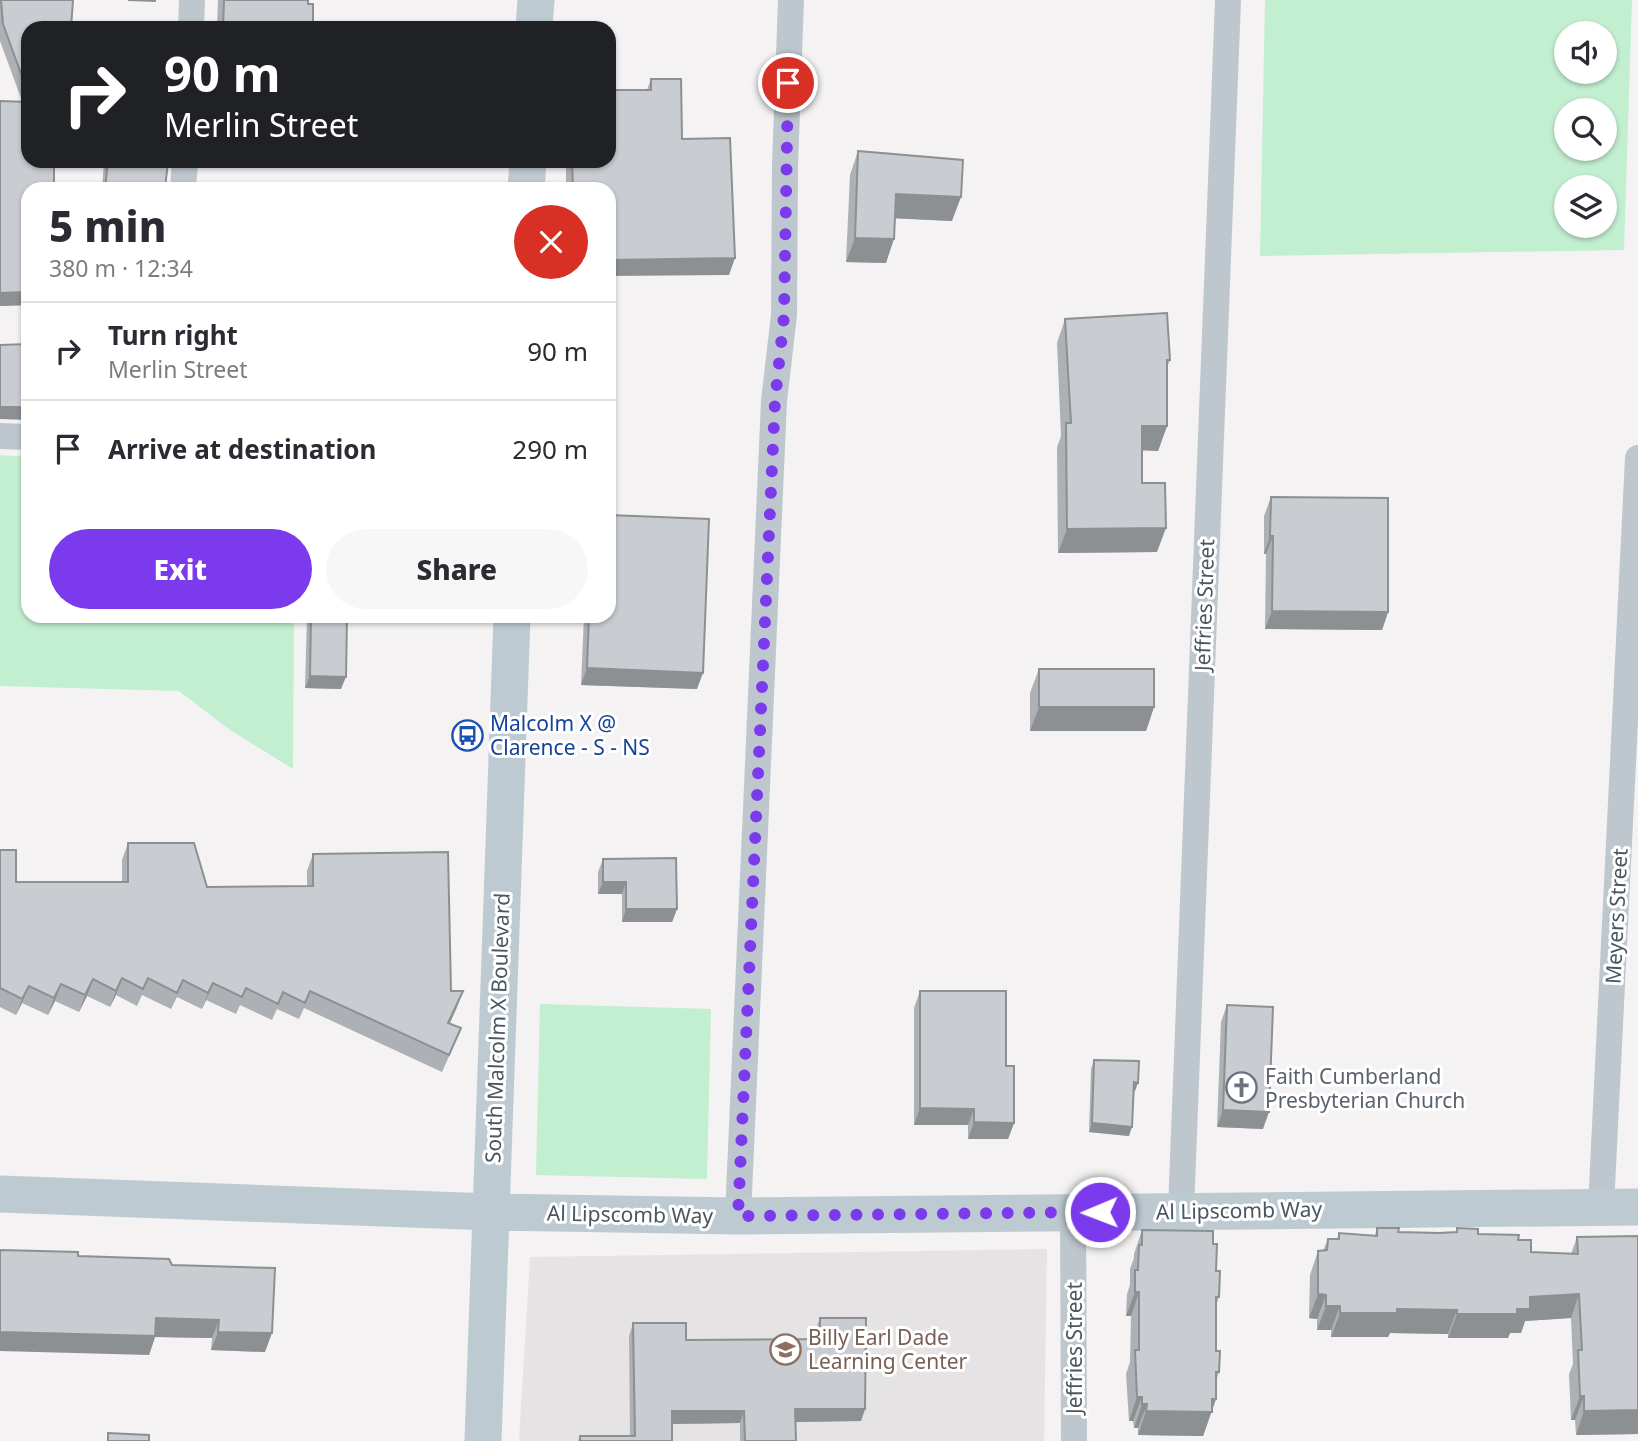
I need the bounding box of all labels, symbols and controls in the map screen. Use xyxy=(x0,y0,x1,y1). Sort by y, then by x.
map controls xyxy=(1554,21,1617,238)
button: sound xyxy=(1554,21,1617,84)
text: 90 m xyxy=(164,40,281,106)
icon: right xyxy=(49,49,140,140)
pin xyxy=(758,53,818,113)
icon: arrive xyxy=(769,64,807,102)
button: search xyxy=(1554,98,1617,161)
text: Merlin Street xyxy=(164,103,358,146)
button: layers xyxy=(1554,175,1617,238)
text: 5 min xyxy=(49,197,166,254)
button: close xyxy=(514,205,588,279)
text: 380 m · 12:34 xyxy=(49,252,193,284)
text: Turn right xyxy=(108,317,238,353)
icon: right xyxy=(49,332,87,370)
text: 90 m xyxy=(527,333,588,369)
text: Merlin Street xyxy=(108,353,248,385)
icon: arrive xyxy=(49,430,87,468)
text: Arrive at destination xyxy=(108,431,377,467)
text: 290 m xyxy=(512,431,588,467)
button: Exit xyxy=(49,529,312,609)
button: Share xyxy=(326,529,588,609)
street label: Jeffries Street xyxy=(1188,538,1220,674)
place label: Malcolm X @ Clarence - S - NS xyxy=(490,709,650,761)
bus stop icon: Malcolm X @ Clarence - S - NS xyxy=(450,718,484,752)
street label: Meyers Street xyxy=(1598,847,1634,985)
street label: South Malcolm X Boulevard xyxy=(478,892,516,1164)
place label: Faith Cumberland Presbyterian Church xyxy=(1265,1062,1465,1114)
church icon: Faith Cumberland Presbyterian Church xyxy=(1225,1071,1259,1105)
position arrow xyxy=(1063,1175,1137,1249)
street label: Al Lipscomb Way xyxy=(1156,1195,1323,1225)
street label: Al Lipscomb Way xyxy=(547,1199,714,1229)
street label: Jeffries Street xyxy=(1060,1282,1088,1416)
place label: Billy Earl Dade Learning Center xyxy=(808,1323,968,1375)
school or university icon: Billy Earl Dade Learning Center xyxy=(768,1332,802,1366)

